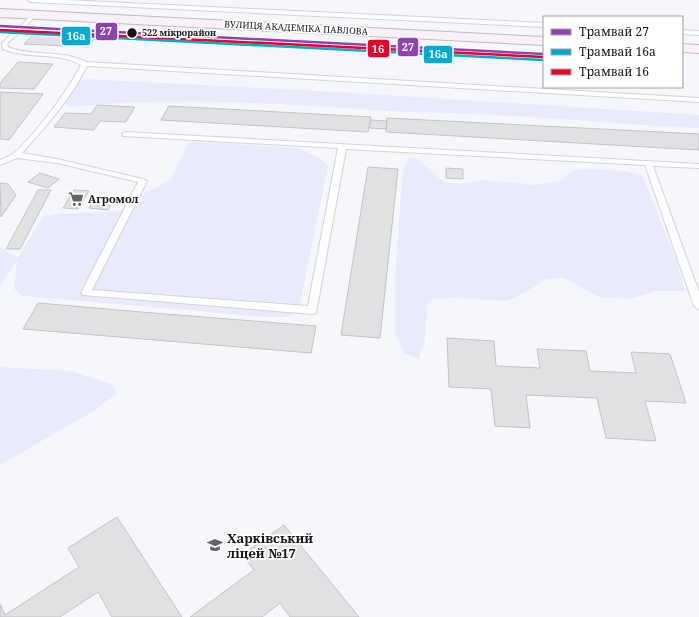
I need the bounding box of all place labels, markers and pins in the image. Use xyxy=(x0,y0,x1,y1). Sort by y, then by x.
marker: 522 мікрорайон xyxy=(125,26,139,40)
place label: 522 мікрорайон xyxy=(142,26,216,39)
supermarket icon: Агромол xyxy=(67,190,85,208)
place label: Агромол xyxy=(88,191,139,206)
place label: Харківський ліцей №17 xyxy=(227,529,313,562)
school or university icon: Харківський ліцей №17 xyxy=(206,536,224,554)

